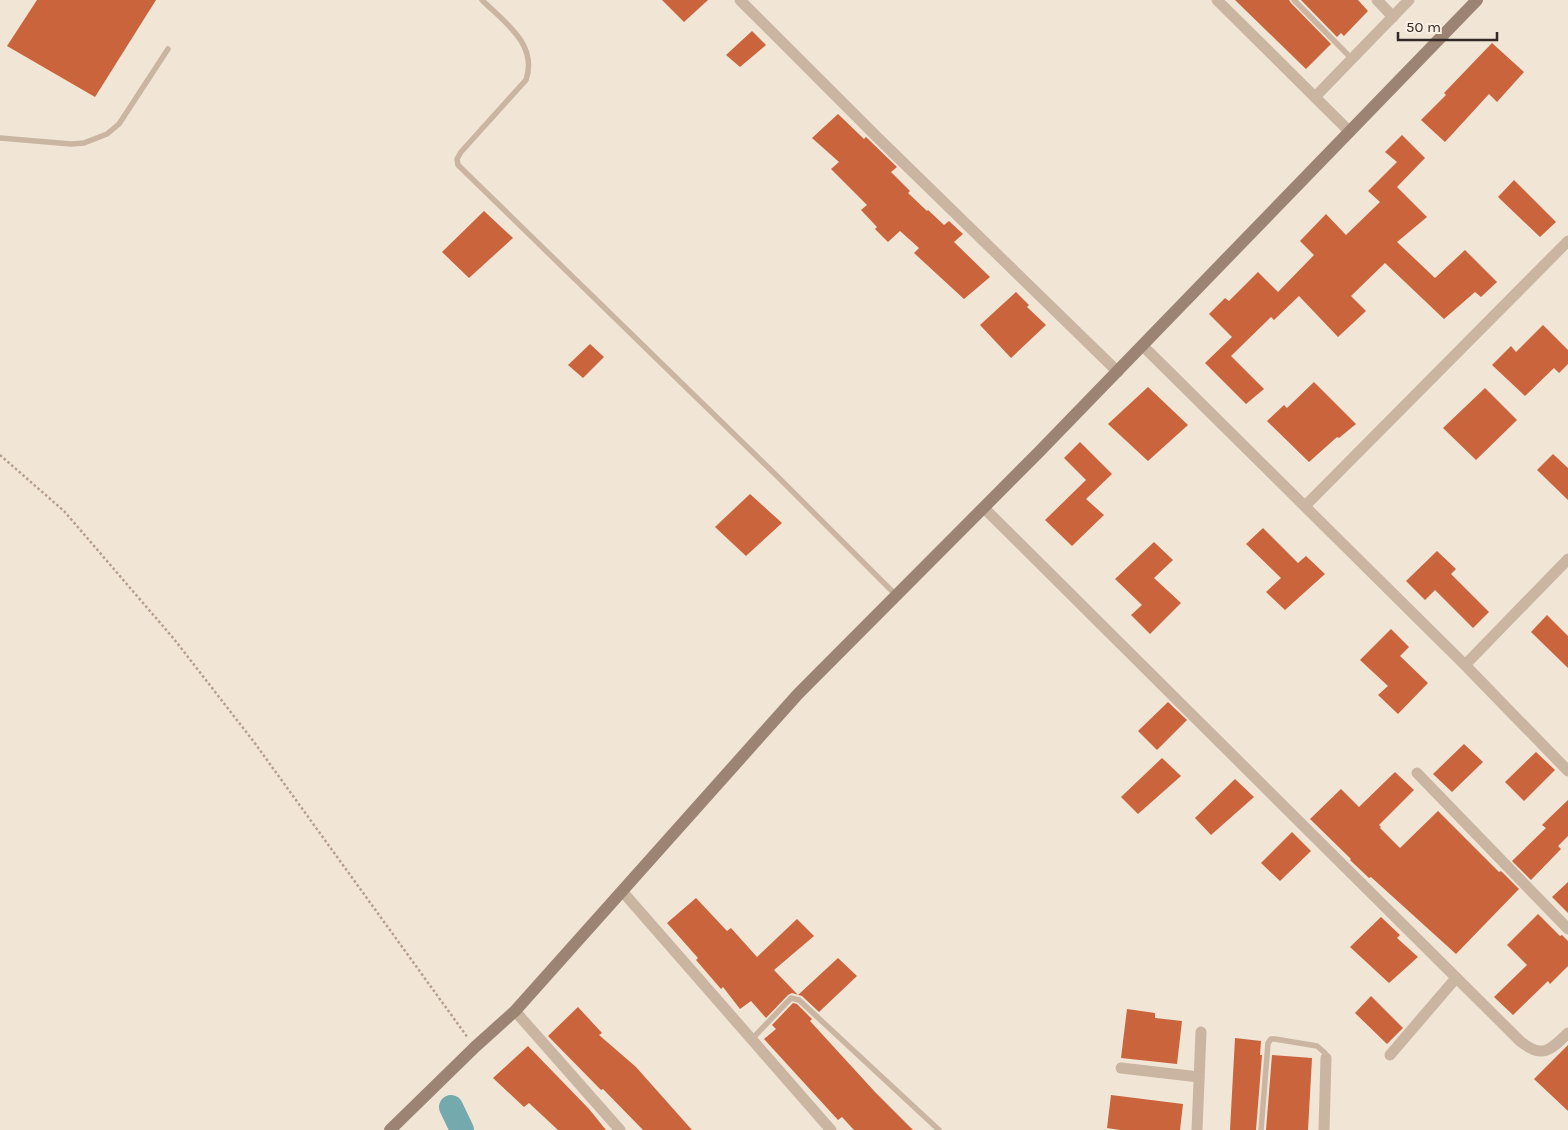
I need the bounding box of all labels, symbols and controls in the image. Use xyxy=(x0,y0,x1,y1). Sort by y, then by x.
scale bar xyxy=(1398,10,1497,42)
text: 50 m xyxy=(1406,18,1441,36)

